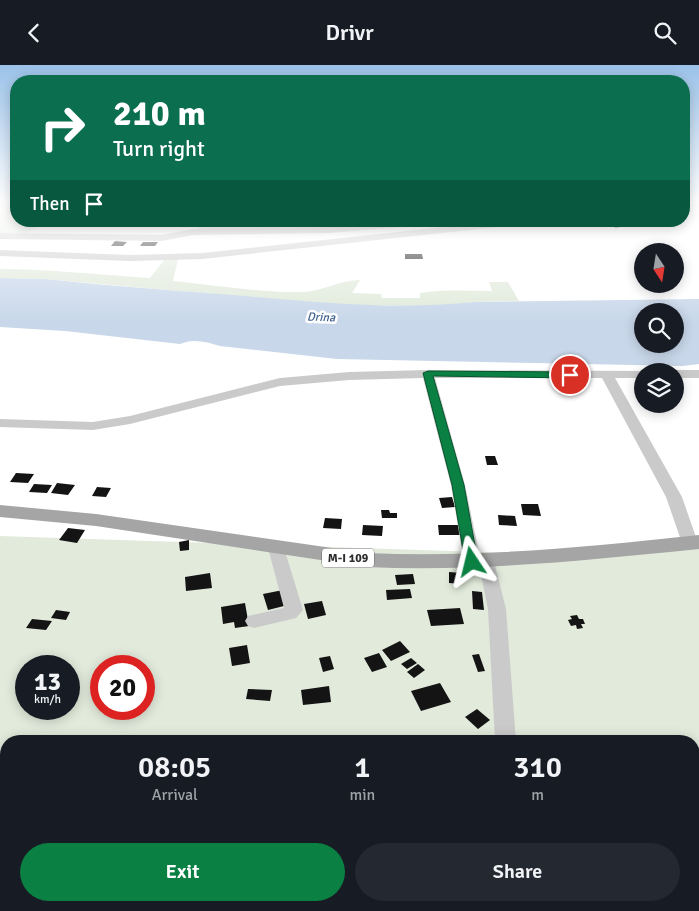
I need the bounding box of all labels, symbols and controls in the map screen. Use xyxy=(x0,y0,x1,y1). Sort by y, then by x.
icon: back xyxy=(20,19,48,47)
text: Drivr xyxy=(325,19,374,46)
icon: search xyxy=(651,19,679,47)
text: 210 m xyxy=(113,92,206,135)
icon: right xyxy=(30,95,95,160)
text: Turn right xyxy=(113,135,205,162)
icon: arrive xyxy=(80,190,108,218)
text: Then xyxy=(30,192,70,216)
north arrow xyxy=(634,243,684,293)
map controls xyxy=(634,243,684,413)
button: search xyxy=(634,303,684,353)
water label: Drina xyxy=(307,310,336,326)
pin xyxy=(549,354,591,396)
icon: arrive xyxy=(556,361,584,389)
button: layers xyxy=(634,363,684,413)
position arrow xyxy=(445,535,497,587)
road number: M-I 109 xyxy=(322,548,374,567)
speed limit sign: 20 xyxy=(90,655,155,720)
text: 13 xyxy=(34,666,61,697)
text: km/h xyxy=(34,692,61,707)
text: 08:05 xyxy=(138,749,211,786)
text: 1 xyxy=(354,749,370,786)
text: 310 xyxy=(513,749,562,786)
text: Arrival xyxy=(152,785,198,805)
text: min xyxy=(349,785,375,805)
text: m xyxy=(531,785,544,805)
button: Exit xyxy=(20,843,345,901)
button: Share xyxy=(355,843,680,901)

